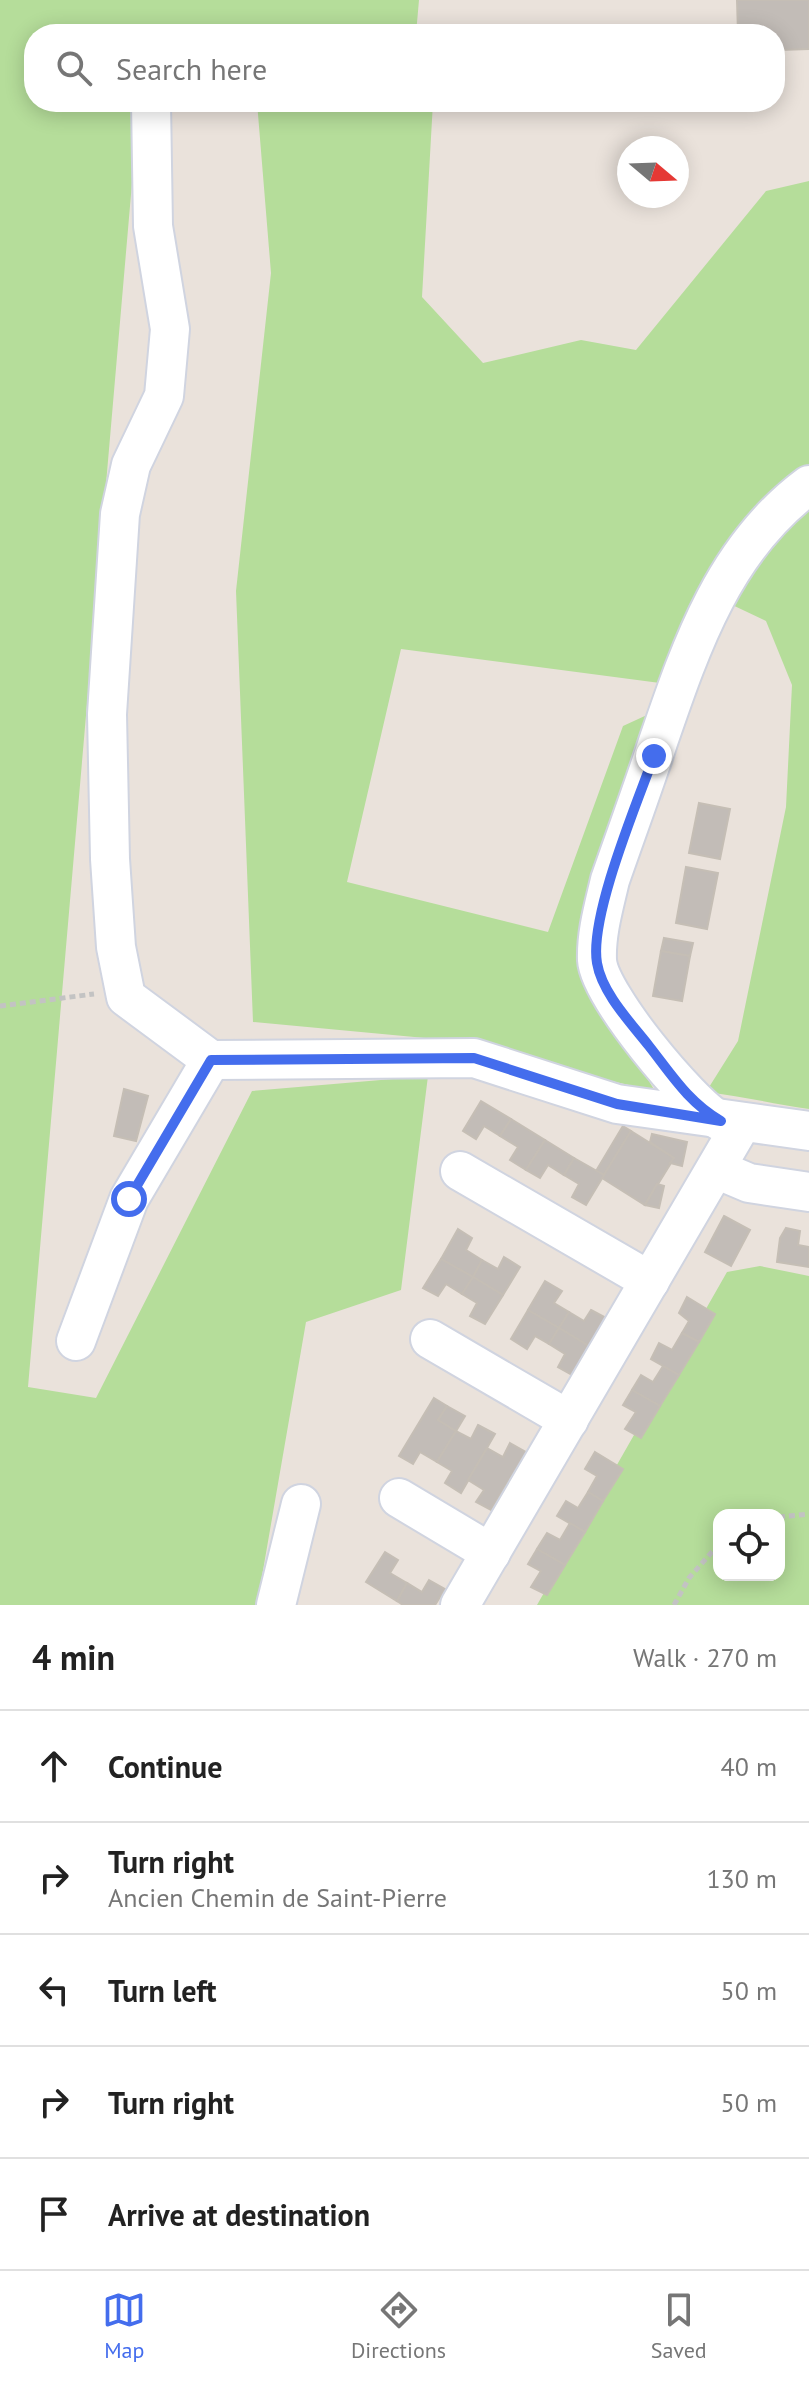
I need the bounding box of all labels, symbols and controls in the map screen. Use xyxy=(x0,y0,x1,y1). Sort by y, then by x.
search box xyxy=(24,24,785,112)
icon: search xyxy=(52,46,96,90)
text: Search here xyxy=(116,49,267,88)
north arrow xyxy=(617,136,689,208)
route end xyxy=(636,738,672,774)
route start xyxy=(111,1181,147,1217)
map controls xyxy=(713,1509,785,1581)
button: locate xyxy=(713,1509,785,1581)
text: 4 min xyxy=(32,1635,115,1679)
text: Walk · 270 m xyxy=(633,1641,777,1674)
icon: ahead xyxy=(32,1744,76,1788)
text: Continue xyxy=(108,1747,222,1786)
text: 40 m xyxy=(721,1750,777,1783)
text: Turn right xyxy=(108,1842,234,1881)
icon: right xyxy=(32,1856,76,1900)
text: 130 m xyxy=(706,1862,777,1895)
text: Ancien Chemin de Saint-Pierre xyxy=(108,1881,447,1914)
icon: left xyxy=(32,1968,76,2012)
text: Turn left xyxy=(108,1971,216,2010)
text: 50 m xyxy=(721,1974,777,2007)
icon: right xyxy=(32,2080,76,2124)
text: Turn right xyxy=(108,2083,234,2122)
text: 50 m xyxy=(721,2086,777,2119)
icon: arrive xyxy=(32,2192,76,2236)
text: Arrive at destination xyxy=(108,2195,370,2234)
tab: Map xyxy=(102,2288,146,2364)
tab: Directions xyxy=(351,2288,446,2364)
tab: Saved xyxy=(651,2288,707,2364)

